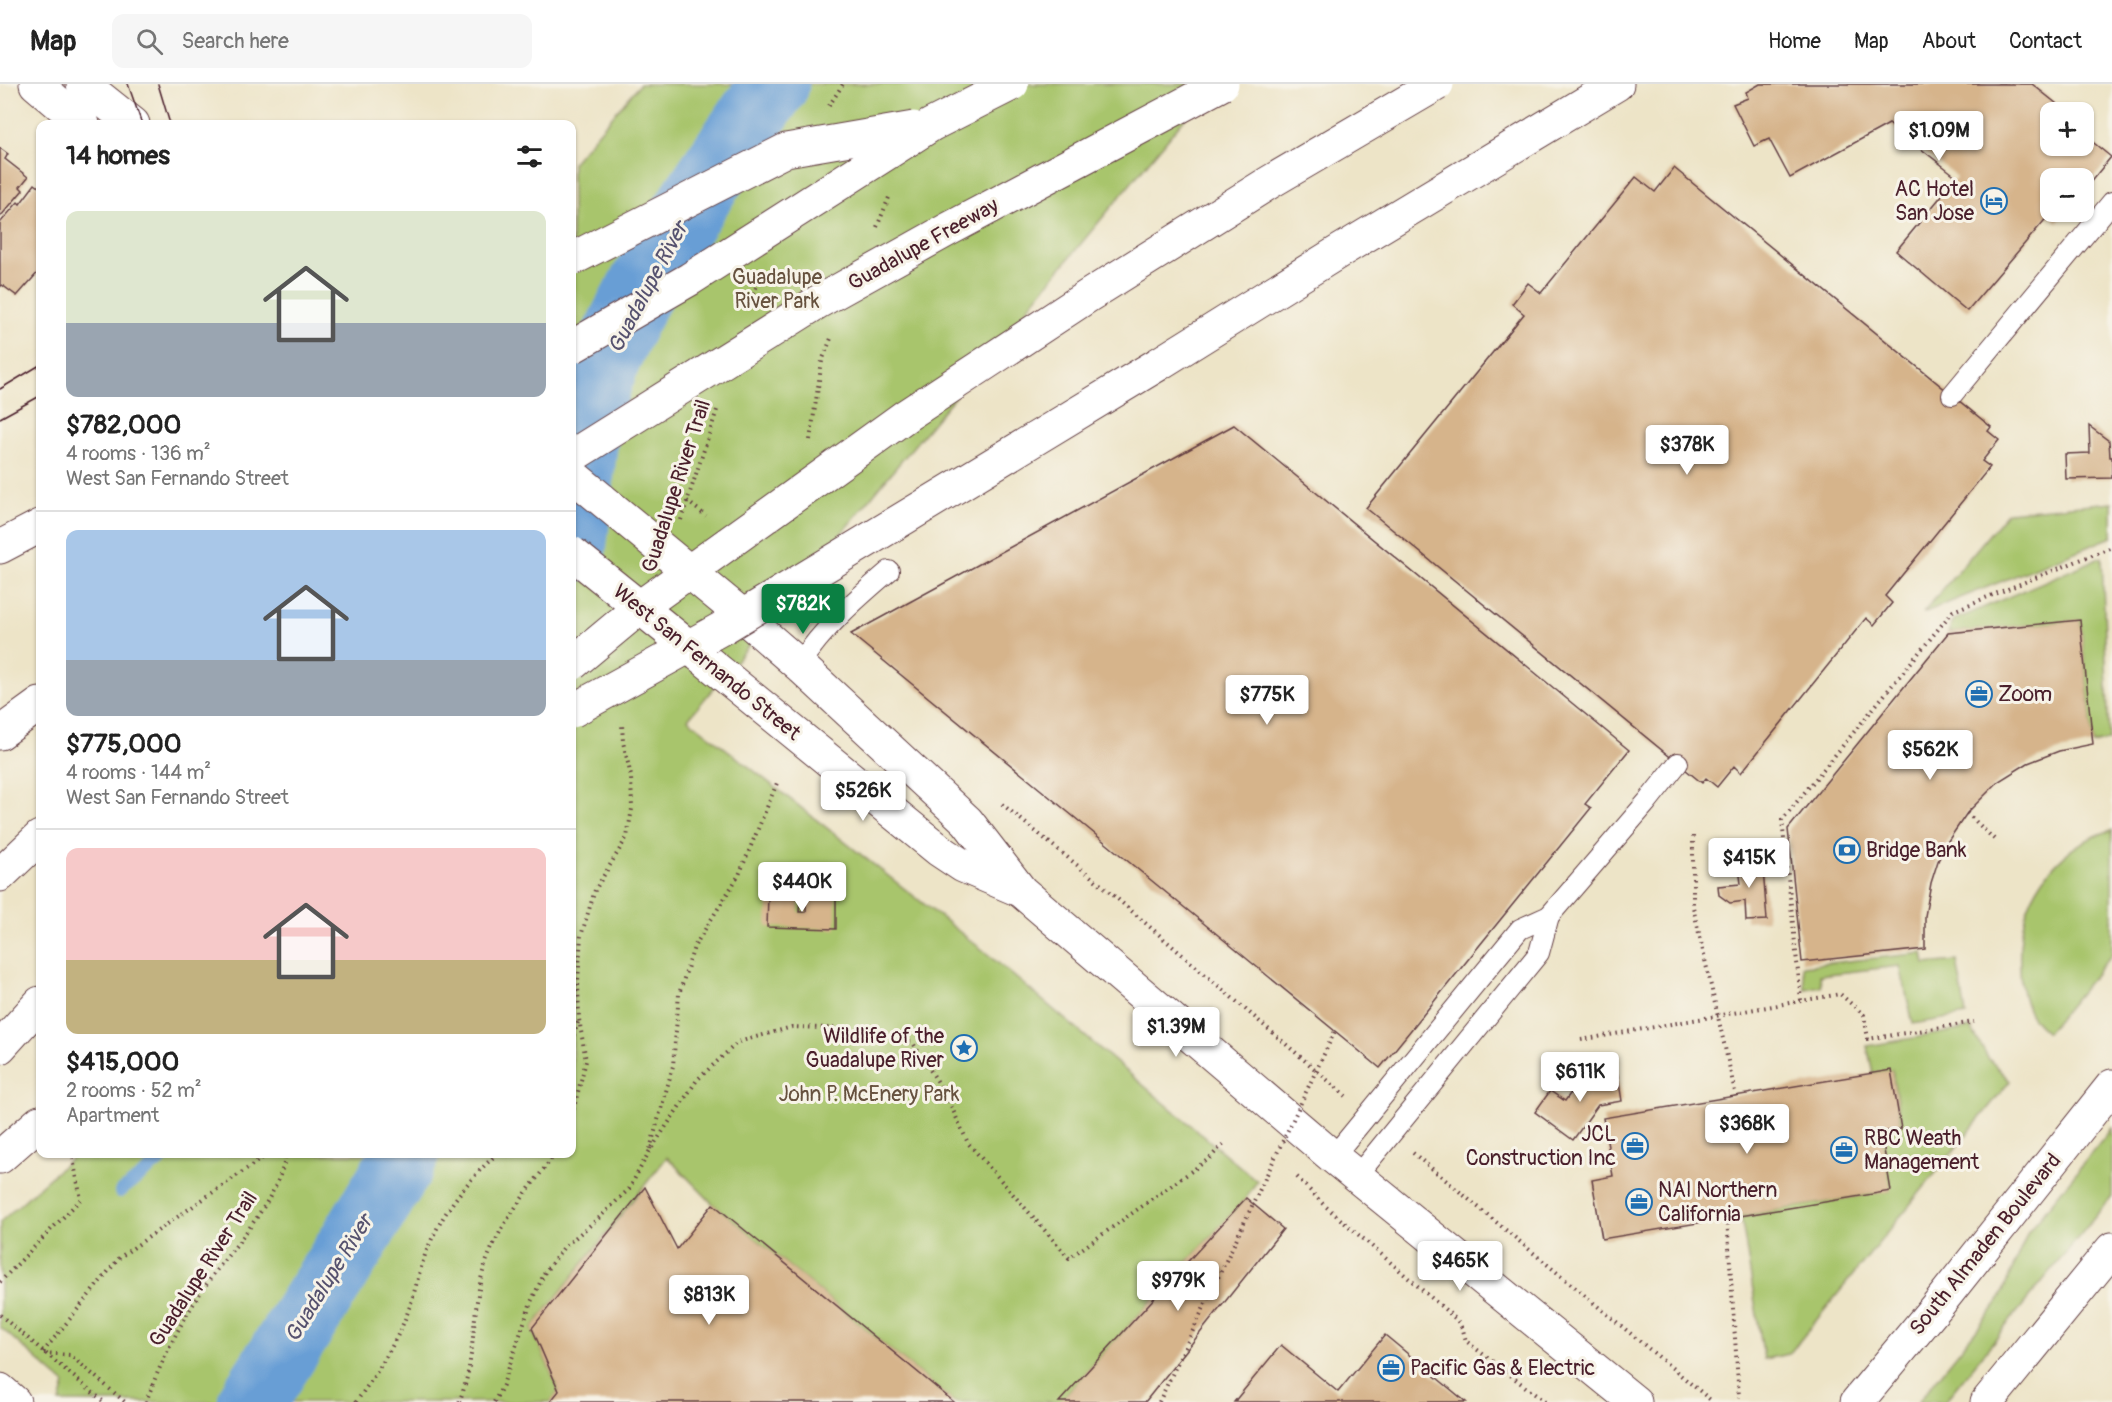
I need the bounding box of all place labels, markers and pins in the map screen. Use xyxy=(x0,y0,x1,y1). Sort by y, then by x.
pin: $1.09M xyxy=(1890,111,1988,162)
place label: AC Hotel San Jose xyxy=(1894,176,1975,227)
hotel icon: AC Hotel San Jose xyxy=(1979,186,2009,216)
pin: $378K xyxy=(1645,425,1729,476)
pin: $782K xyxy=(761,584,845,635)
pin: $775K xyxy=(1225,675,1309,726)
office icon: Zoom xyxy=(1964,679,1994,709)
place label: Zoom xyxy=(1998,681,2052,708)
pin: $562K xyxy=(1888,730,1972,781)
pin: $526K xyxy=(821,771,905,822)
bank icon: Bridge Bank xyxy=(1832,835,1862,865)
place label: Bridge Bank xyxy=(1866,837,1967,864)
pin: $415K xyxy=(1707,838,1791,889)
pin: $440K xyxy=(760,862,844,913)
pin: $1.39M xyxy=(1127,1007,1225,1058)
place label: Wildlife of the Guadalupe River xyxy=(805,1023,945,1074)
place icon: Wildlife of the Guadalupe River xyxy=(949,1033,979,1063)
pin: $611K xyxy=(1538,1052,1622,1103)
pin: $368K xyxy=(1705,1104,1789,1155)
place label: JCL Construction Inc xyxy=(1466,1121,1616,1172)
place label: RBC Weath Management xyxy=(1864,1125,1980,1176)
office icon: JCL Construction Inc xyxy=(1620,1131,1650,1161)
office icon: RBC Weath Management xyxy=(1829,1135,1859,1165)
place label: NAI Northern California xyxy=(1658,1177,1777,1228)
office icon: NAI Northern California xyxy=(1624,1187,1654,1217)
pin: $465K xyxy=(1418,1241,1502,1292)
pin: $979K xyxy=(1136,1261,1220,1312)
pin: $813K xyxy=(667,1275,751,1326)
office icon: Pacific Gas & Electric xyxy=(1376,1353,1406,1383)
place label: Pacific Gas & Electric xyxy=(1410,1355,1595,1382)

